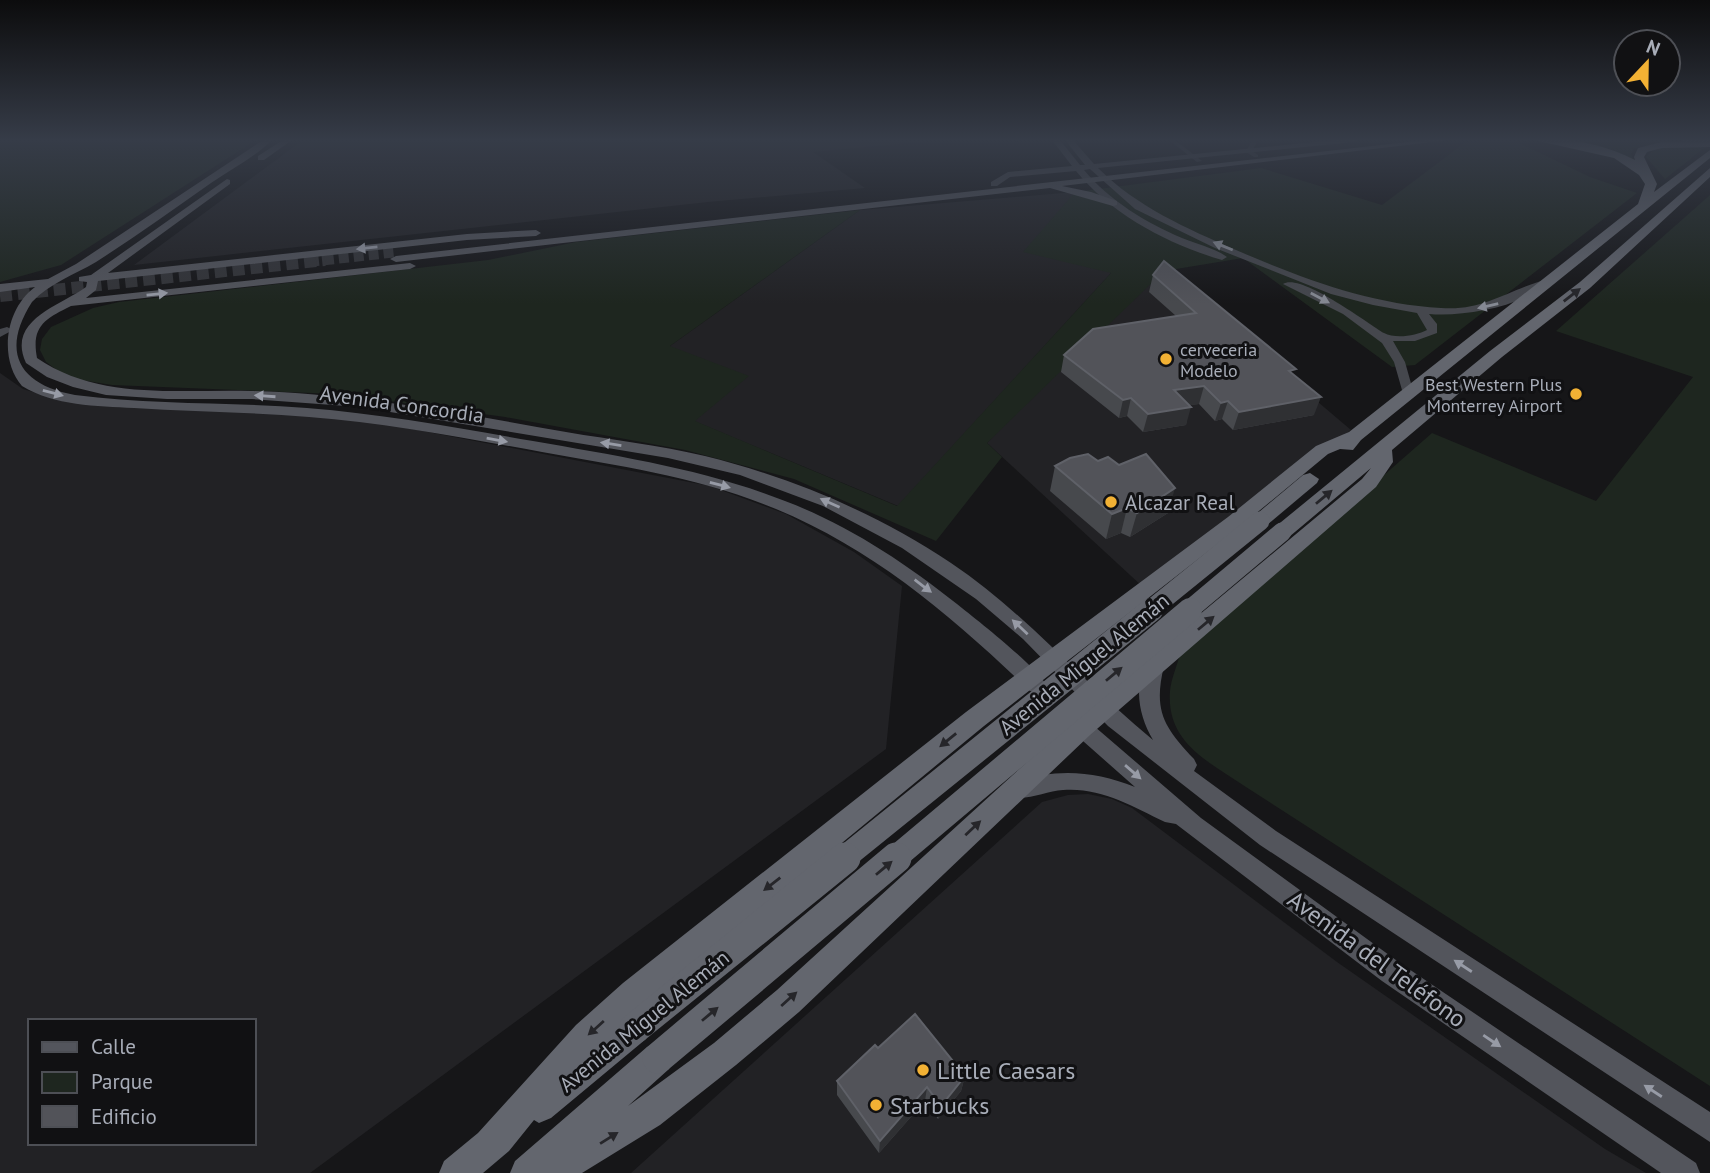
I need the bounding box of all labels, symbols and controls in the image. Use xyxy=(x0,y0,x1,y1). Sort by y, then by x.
north arrow xyxy=(1612,28,1682,98)
text: N xyxy=(1643,34,1664,61)
one-way arrow xyxy=(1212,241,1233,252)
one-way arrow xyxy=(356,243,378,254)
one-way arrow xyxy=(146,288,168,299)
one-way arrow xyxy=(1562,288,1580,303)
one-way arrow xyxy=(1310,293,1330,304)
one-way arrow xyxy=(1477,301,1499,312)
place label: cerveceria Modelo xyxy=(1180,338,1257,382)
marker: cerveceria Modelo xyxy=(1158,351,1174,367)
place label: Best Western Plus Monterrey Airport xyxy=(1425,373,1562,417)
street label: Avenida Concordia xyxy=(318,379,486,429)
marker: Best Western Plus Monterrey Airport xyxy=(1568,386,1584,402)
one-way arrow xyxy=(42,388,64,399)
one-way arrow xyxy=(254,390,276,401)
one-way arrow xyxy=(487,434,509,445)
one-way arrow xyxy=(600,438,622,449)
one-way arrow xyxy=(709,480,731,491)
place label: Alcazar Real xyxy=(1125,489,1235,516)
one-way arrow xyxy=(1316,490,1333,505)
marker: Alcazar Real xyxy=(1103,494,1119,510)
one-way arrow xyxy=(820,497,840,509)
one-way arrow xyxy=(913,579,932,593)
street label: Avenida Miguel Alemán xyxy=(993,587,1175,741)
one-way arrow xyxy=(1197,615,1215,630)
one-way arrow xyxy=(1011,618,1028,635)
one-way arrow xyxy=(1105,667,1122,682)
one-way arrow xyxy=(940,733,958,748)
one-way arrow xyxy=(1124,764,1142,780)
one-way arrow xyxy=(964,820,982,836)
one-way arrow xyxy=(875,861,892,876)
one-way arrow xyxy=(764,877,782,892)
street label: Avenida del Teléfono xyxy=(1282,884,1472,1034)
street label: Avenida Miguel Alemán xyxy=(553,944,735,1098)
one-way arrow xyxy=(1453,959,1473,972)
one-way arrow xyxy=(780,992,797,1008)
one-way arrow xyxy=(700,1007,718,1022)
legend xyxy=(28,1019,256,1145)
one-way arrow xyxy=(588,1020,605,1036)
text: Calle xyxy=(91,1033,136,1060)
one-way arrow xyxy=(1482,1034,1501,1047)
place label: Little Caesars xyxy=(937,1055,1075,1086)
marker: Little Caesars xyxy=(915,1062,931,1078)
text: Parque xyxy=(91,1068,153,1095)
one-way arrow xyxy=(1643,1084,1663,1097)
place label: Starbucks xyxy=(890,1090,989,1121)
marker: Starbucks xyxy=(868,1097,884,1113)
text: Edificio xyxy=(91,1103,157,1130)
one-way arrow xyxy=(599,1131,618,1144)

